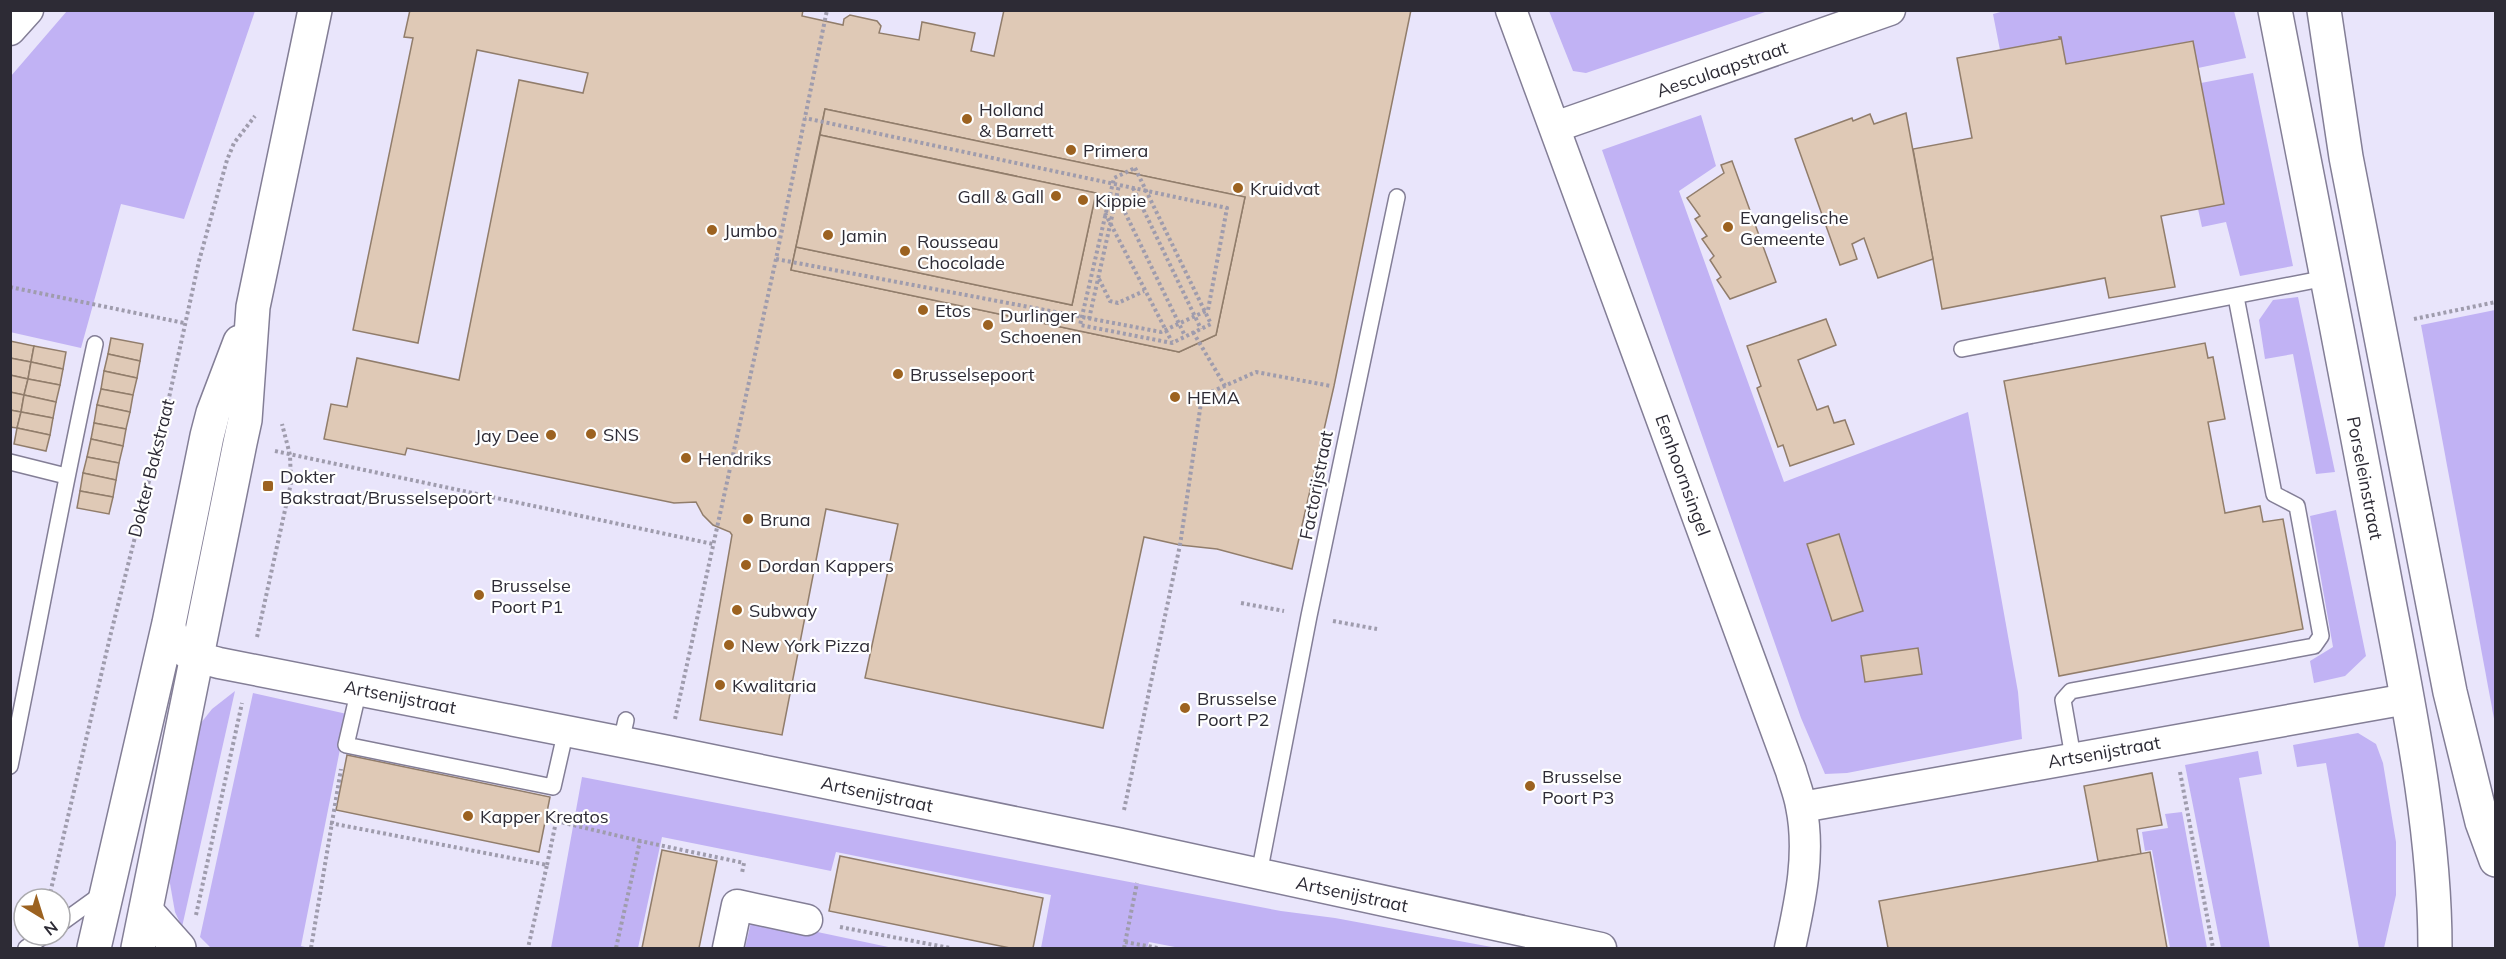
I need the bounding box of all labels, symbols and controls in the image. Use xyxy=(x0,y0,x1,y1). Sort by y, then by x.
street label: Aesculaapstraat xyxy=(1653,36,1791,102)
place label: Holland & Barrett xyxy=(979,98,1054,142)
marker: Holland & Barrett xyxy=(960,112,974,126)
place label: Primera xyxy=(1083,139,1148,162)
marker: Primera xyxy=(1064,143,1078,157)
place label: Kruidvat xyxy=(1250,177,1320,200)
marker: Kruidvat xyxy=(1231,181,1245,195)
place label: Gall & Gall xyxy=(957,185,1044,208)
marker: Gall & Gall xyxy=(1049,189,1063,203)
place label: Kippie xyxy=(1095,189,1146,212)
marker: Kippie xyxy=(1076,193,1090,207)
place label: Evangelische Gemeente xyxy=(1740,206,1849,250)
place label: Jumbo xyxy=(724,219,777,242)
marker: Evangelische Gemeente xyxy=(1721,220,1735,234)
marker: Jumbo xyxy=(705,223,719,237)
place label: Jamin xyxy=(840,224,887,247)
marker: Jamin xyxy=(821,228,835,242)
place label: Rousseau Chocolade xyxy=(917,230,1005,274)
marker: Rousseau Chocolade xyxy=(898,244,912,258)
place label: Etos xyxy=(935,299,971,322)
marker: Etos xyxy=(916,303,930,317)
place label: Durlinger Schoenen xyxy=(1000,304,1082,348)
marker: Durlinger Schoenen xyxy=(981,318,995,332)
place label: Brusselsepoort xyxy=(910,363,1034,386)
marker: Brusselsepoort xyxy=(891,367,905,381)
place label: HEMA xyxy=(1187,386,1240,409)
marker: HEMA xyxy=(1168,390,1182,404)
street label: Dokter Bakstraat xyxy=(123,397,179,539)
street label: Eenhoornsingel xyxy=(1650,411,1716,539)
street label: Porseleinstraat xyxy=(2342,414,2388,542)
place label: SNS xyxy=(603,423,639,446)
place label: Jay Dee xyxy=(475,424,539,447)
marker: SNS xyxy=(584,427,598,441)
marker: Jay Dee xyxy=(544,428,558,442)
street label: Factorijstraat xyxy=(1294,429,1338,541)
place label: Hendriks xyxy=(698,447,772,470)
marker: Hendriks xyxy=(679,451,693,465)
place label: Dokter Bakstraat/Brusselsepoort xyxy=(280,465,492,509)
marker: Dokter Bakstraat/Brusselsepoort xyxy=(261,479,275,493)
place label: Bruna xyxy=(760,508,811,531)
marker: Bruna xyxy=(741,512,755,526)
place label: Dordan Kappers xyxy=(758,554,894,577)
marker: Dordan Kappers xyxy=(739,558,753,572)
place label: Brusselse Poort P1 xyxy=(491,574,571,618)
marker: Brusselse Poort P1 xyxy=(472,588,486,602)
place label: Subway xyxy=(749,599,817,622)
marker: Subway xyxy=(730,603,744,617)
place label: New York Pizza xyxy=(741,634,870,657)
marker: New York Pizza xyxy=(722,638,736,652)
place label: Kwalitaria xyxy=(732,674,816,697)
street label: Artsenijstraat xyxy=(342,675,458,719)
marker: Kwalitaria xyxy=(713,678,727,692)
place label: Brusselse Poort P2 xyxy=(1197,687,1277,731)
marker: Brusselse Poort P2 xyxy=(1178,701,1192,715)
street label: Artsenijstraat xyxy=(2046,731,2162,773)
place label: Brusselse Poort P3 xyxy=(1542,765,1622,809)
street label: Artsenijstraat xyxy=(819,771,935,817)
marker: Brusselse Poort P3 xyxy=(1523,779,1537,793)
place label: Kapper Kreatos xyxy=(480,805,609,828)
marker: Kapper Kreatos xyxy=(461,809,475,823)
street label: Artsenijstraat xyxy=(1294,871,1410,917)
north arrow xyxy=(12,887,72,947)
text: N xyxy=(40,917,62,940)

